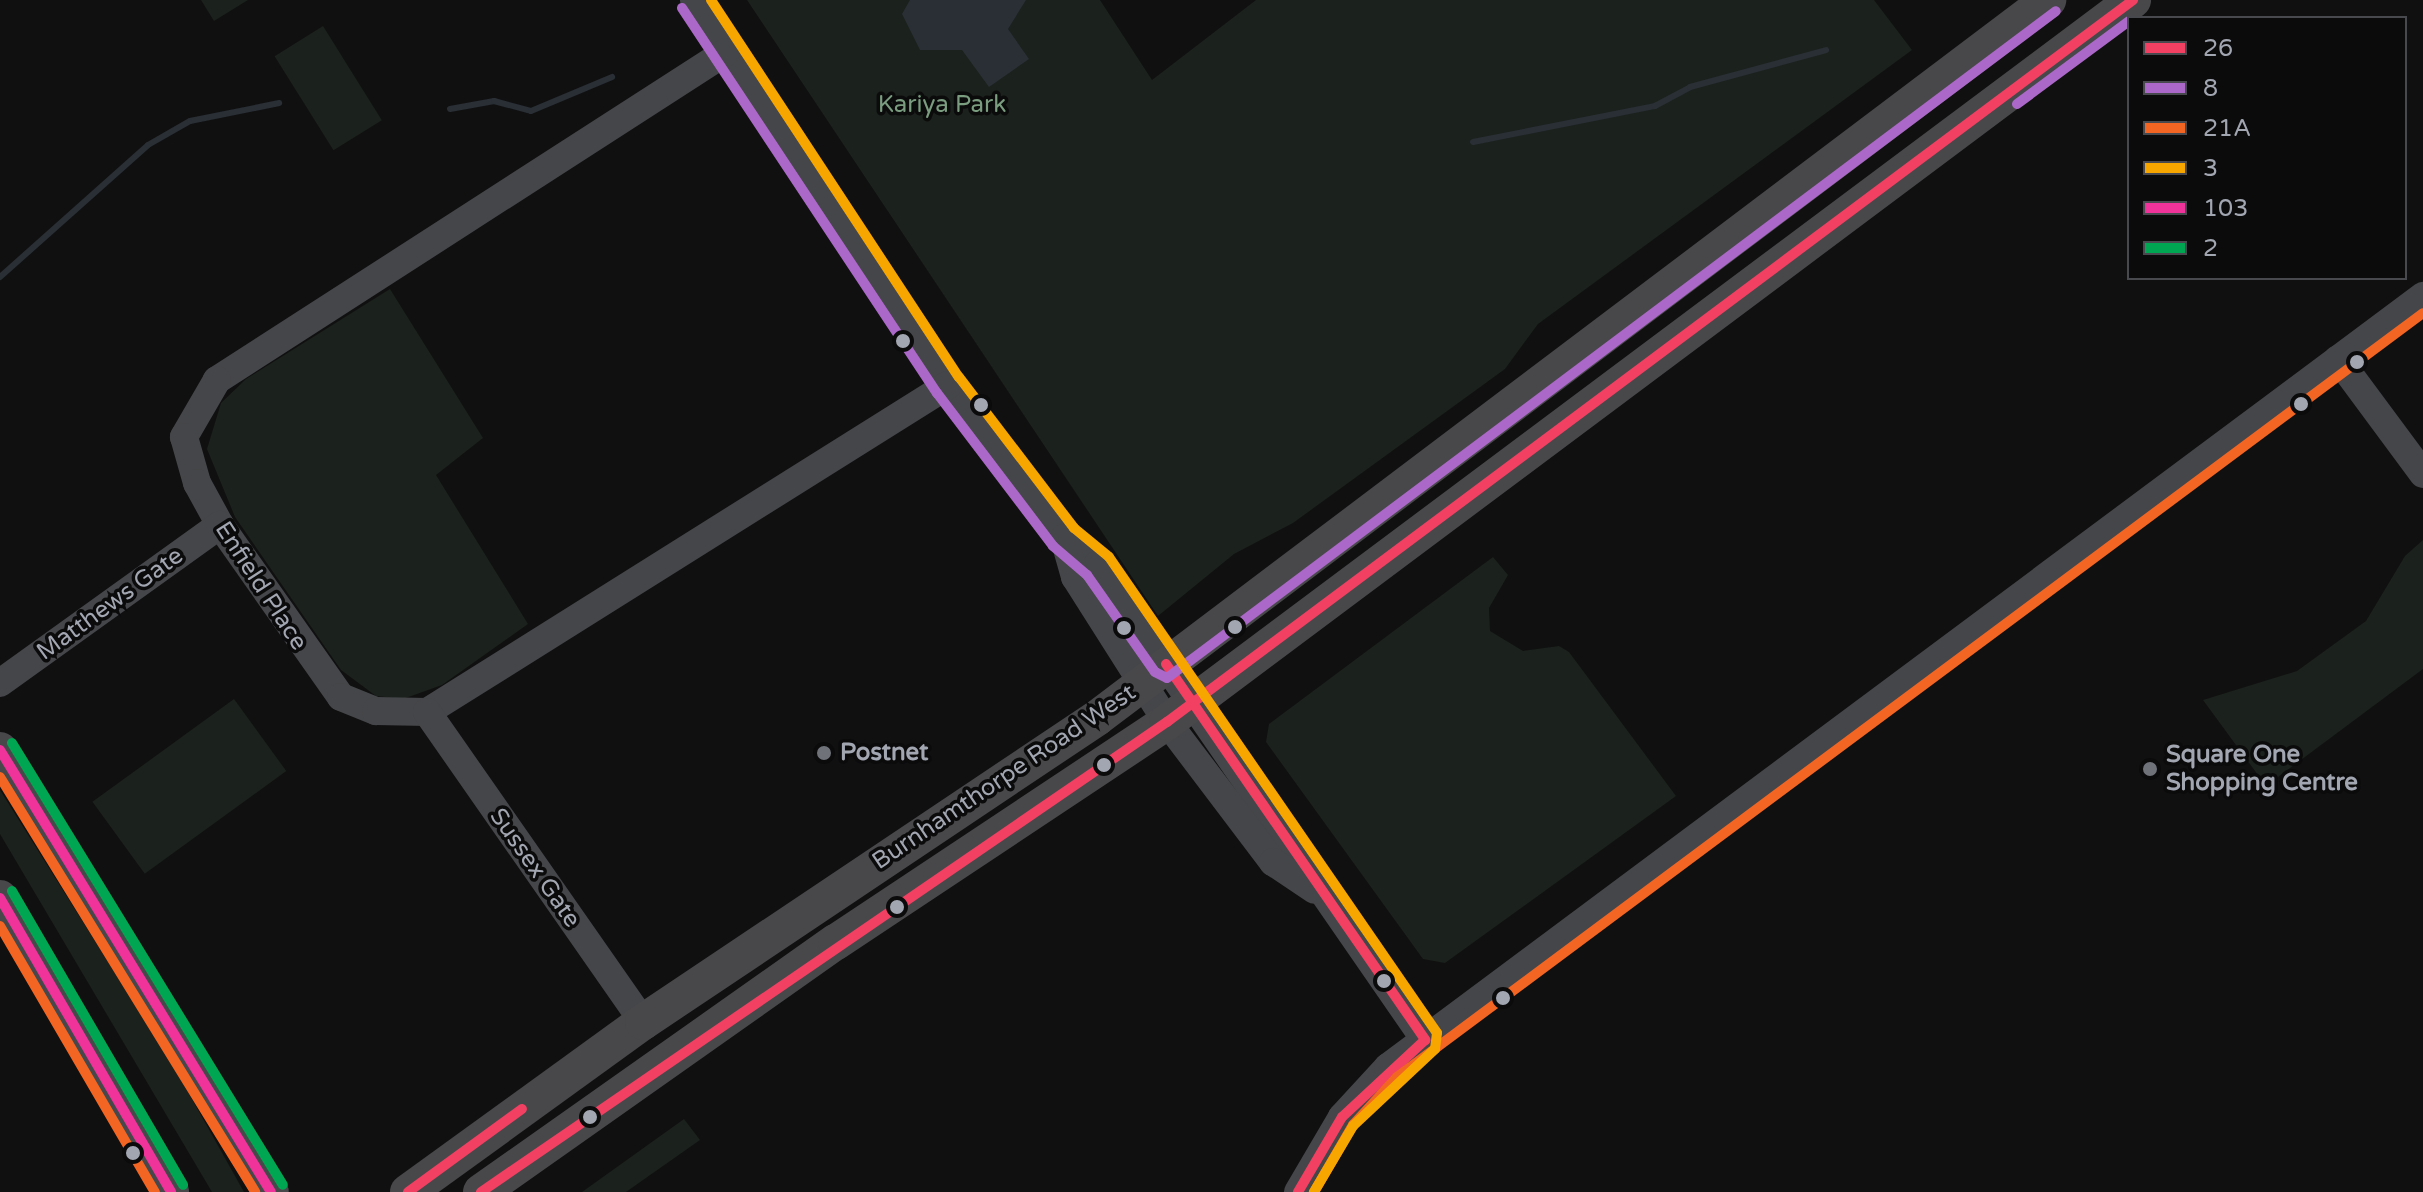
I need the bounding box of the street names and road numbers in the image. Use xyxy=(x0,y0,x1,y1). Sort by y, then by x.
street label: Enfield Place xyxy=(209,516,313,656)
street label: Matthews Gate xyxy=(31,541,189,667)
street label: Burnhamthorpe Road West xyxy=(867,678,1141,876)
street label: Sussex Gate xyxy=(483,803,587,933)

